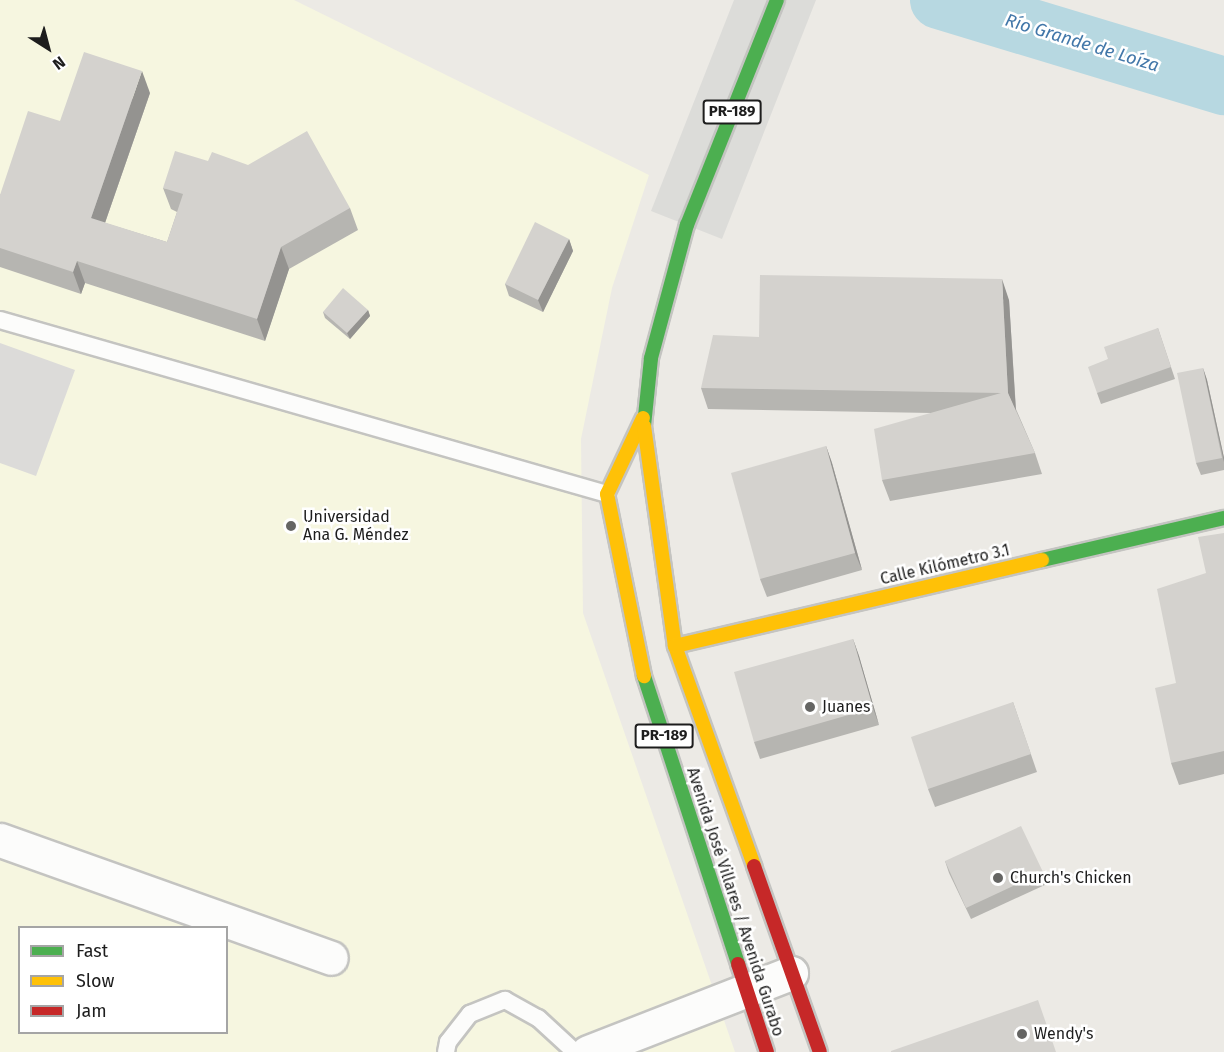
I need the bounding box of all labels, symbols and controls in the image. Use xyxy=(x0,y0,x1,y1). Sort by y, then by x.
water label: Río Grande de Loíza xyxy=(1002,9,1162,77)
north arrow xyxy=(18,18,78,78)
text: N xyxy=(49,52,69,74)
road number: PR-189 xyxy=(702,100,762,124)
place label: Universidad Ana G. Méndez xyxy=(303,507,408,545)
marker: Universidad Ana G. Méndez xyxy=(284,519,298,533)
street label: Calle Kilómetro 3.1 xyxy=(878,541,1012,589)
place label: Juanes xyxy=(822,697,870,717)
marker: Juanes xyxy=(803,700,817,714)
road number: PR-189 xyxy=(634,724,694,748)
street label: Avenida José Villares / Avenida Gurabo xyxy=(682,765,788,1039)
place label: Church's Chicken xyxy=(1010,868,1132,888)
marker: Church's Chicken xyxy=(991,871,1005,885)
legend xyxy=(18,926,228,1034)
text: Fast xyxy=(76,940,108,962)
text: Slow xyxy=(76,970,114,992)
text: Jam xyxy=(76,1000,107,1022)
place label: Wendy's xyxy=(1034,1024,1093,1044)
marker: Wendy's xyxy=(1015,1027,1029,1041)

